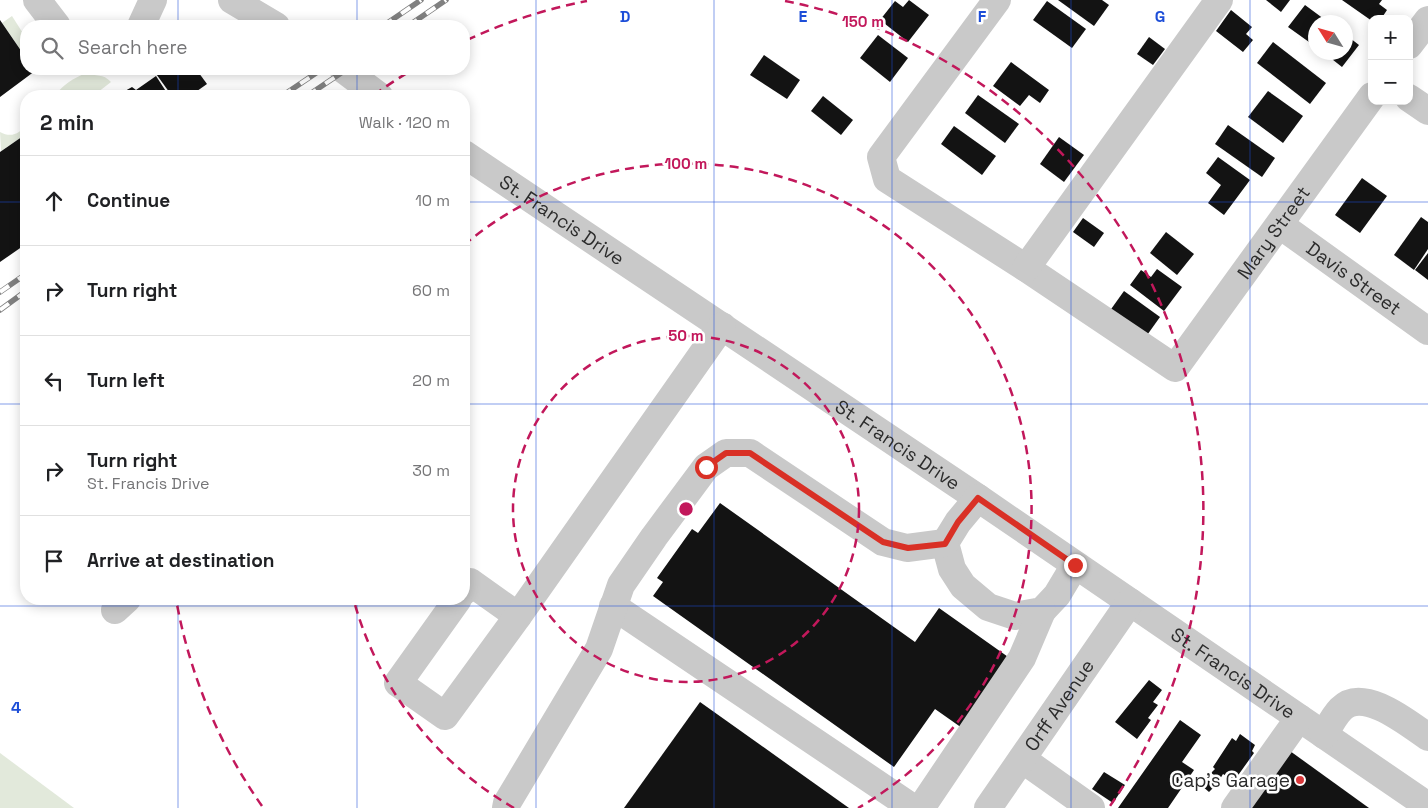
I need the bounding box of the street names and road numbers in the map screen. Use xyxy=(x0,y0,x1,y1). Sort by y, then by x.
street label: St. Francis Drive xyxy=(494,169,629,271)
street label: Mary Street xyxy=(1232,181,1316,284)
street label: Davis Street xyxy=(1301,236,1406,321)
street label: St. Francis Drive xyxy=(830,394,965,496)
street label: St. Francis Drive xyxy=(1166,622,1300,725)
street label: Orff Avenue xyxy=(1019,655,1100,756)

